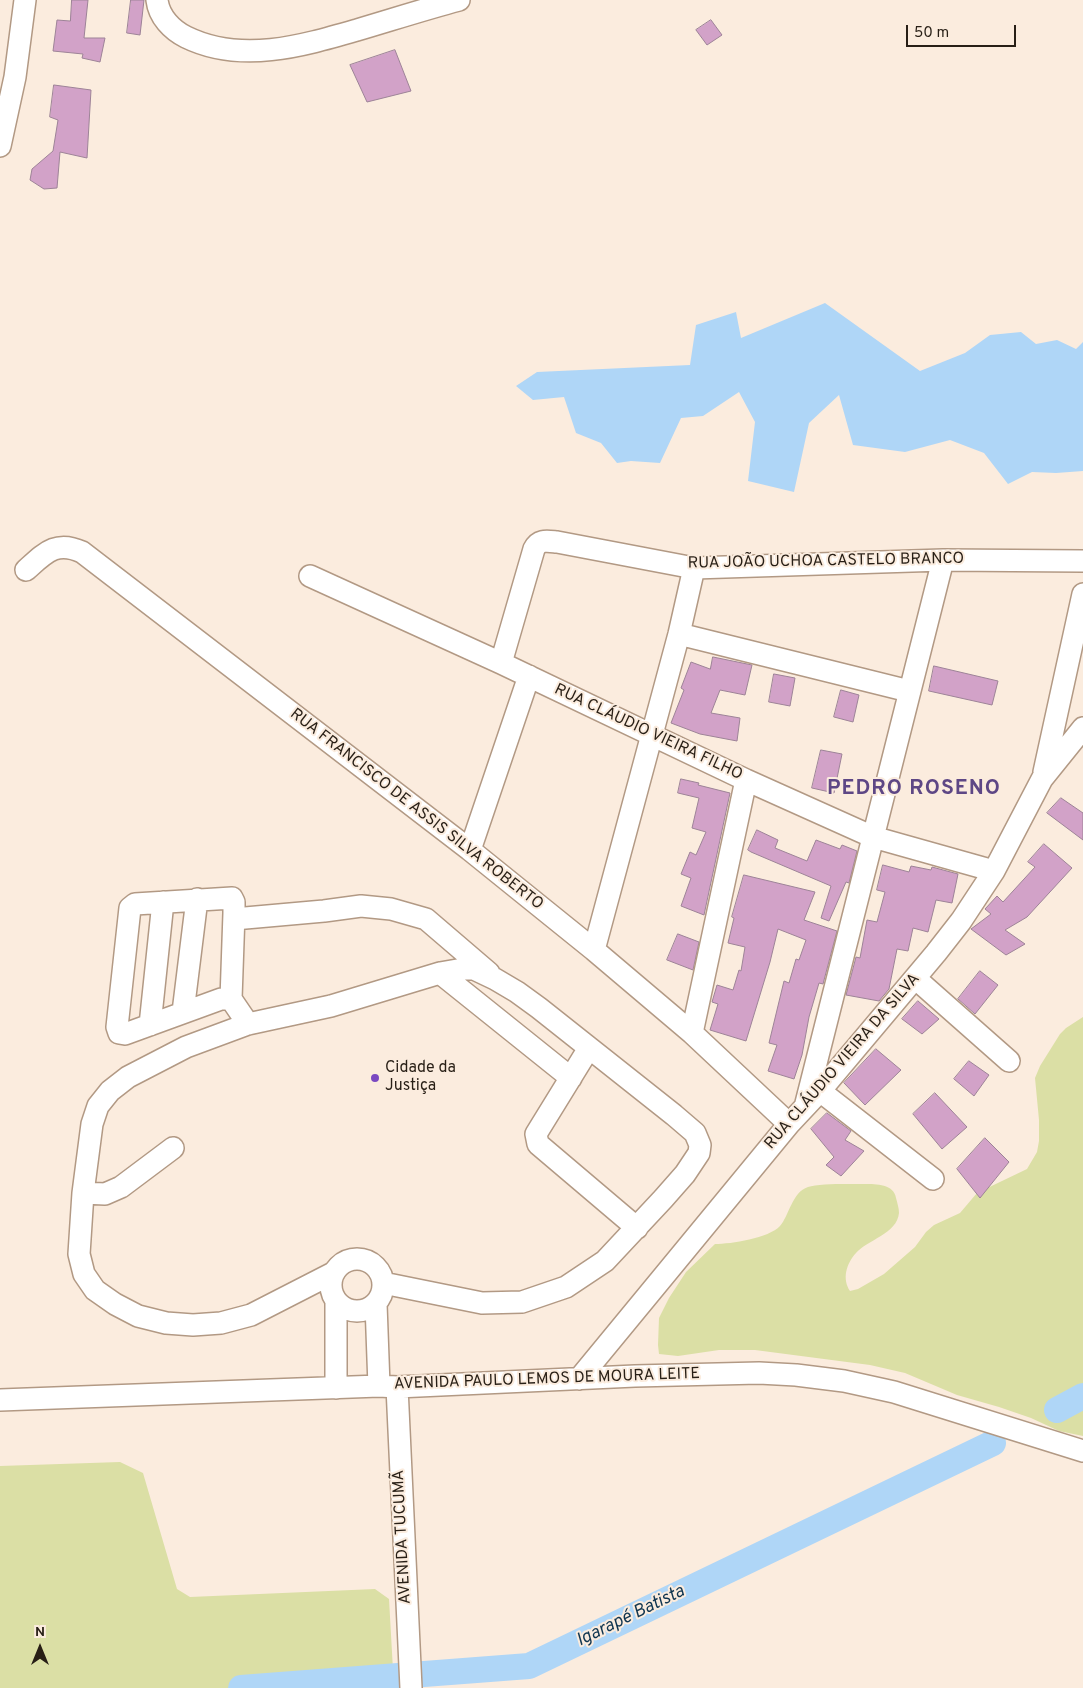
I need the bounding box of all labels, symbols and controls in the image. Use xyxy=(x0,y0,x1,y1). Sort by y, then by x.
scale bar xyxy=(908,15,1018,47)
text: 50 m xyxy=(914,24,949,43)
street label: RUA JOÃO UCHOA CASTELO BRANCO xyxy=(688,550,964,574)
street label: RUA CLÁUDIO VIEIRA FILHO xyxy=(551,681,745,785)
street label: RUA FRANCISCO DE ASSIS SILVA ROBERTO xyxy=(286,705,546,915)
district label: PEDRO ROSENO xyxy=(826,777,1002,803)
street label: RUA CLÁUDIO VIEIRA DA SILVA xyxy=(761,970,925,1154)
place label: Cidade da Justiça xyxy=(385,1059,456,1097)
marker: Cidade da Justiça xyxy=(369,1072,381,1084)
street label: AVENIDA PAULO LEMOS DE MOURA LEITE xyxy=(394,1365,700,1395)
street label: AVENIDA TUCUMÃ xyxy=(390,1469,416,1605)
water label: Igarapé Batista xyxy=(574,1582,688,1652)
north arrow xyxy=(15,1623,65,1673)
text: N xyxy=(35,1624,45,1641)

